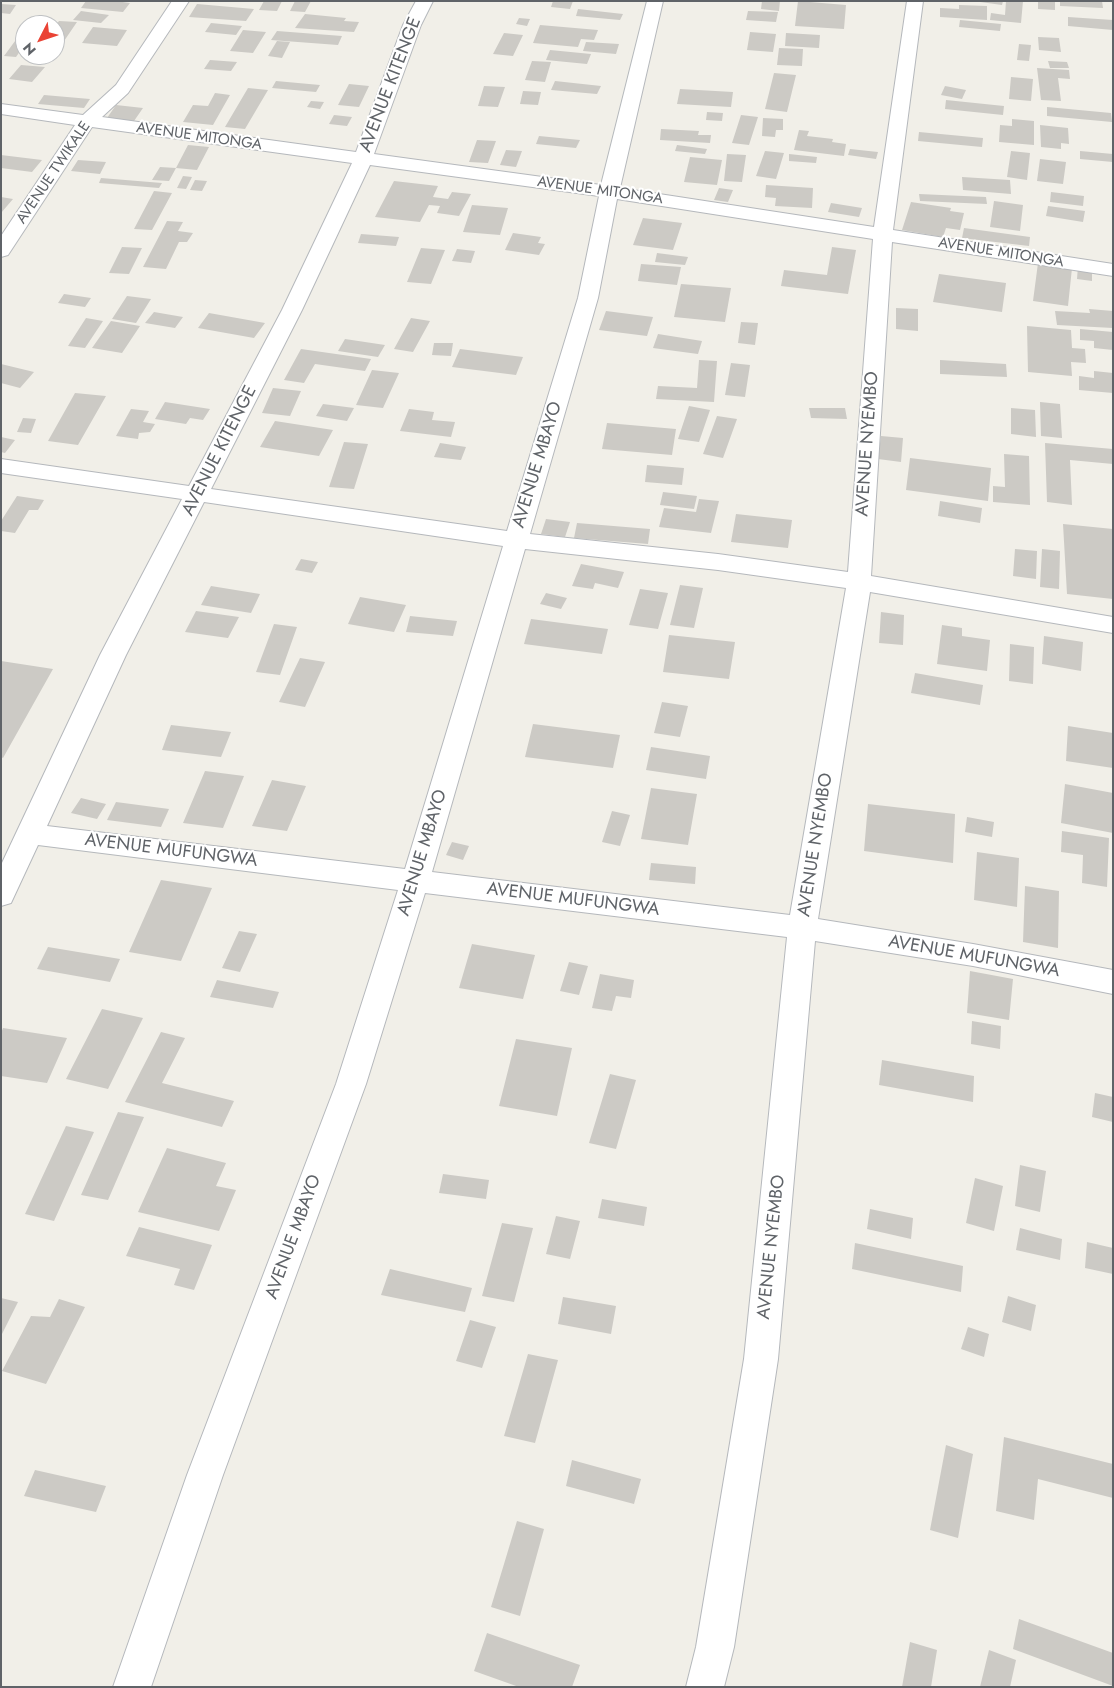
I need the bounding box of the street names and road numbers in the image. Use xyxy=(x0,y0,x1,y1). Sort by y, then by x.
street label: AVENUE KITENGE xyxy=(355,14,427,156)
street label: AVENUE TWIKALE xyxy=(13,118,95,228)
street label: AVENUE MITONGA xyxy=(135,119,263,155)
street label: AVENUE MITONGA xyxy=(536,173,664,209)
street label: AVENUE MITONGA xyxy=(937,234,1065,272)
street label: AVENUE NYEMBO xyxy=(852,371,884,517)
street label: AVENUE KITENGE xyxy=(178,382,262,520)
street label: AVENUE MBAYO xyxy=(509,399,567,531)
street label: AVENUE NYEMBO xyxy=(794,772,838,918)
street label: AVENUE MBAYO xyxy=(394,787,452,919)
street label: AVENUE MUFUNGWA xyxy=(83,830,259,872)
street label: AVENUE MUFUNGWA xyxy=(485,879,661,921)
street label: AVENUE MUFUNGWA xyxy=(887,931,1061,983)
street label: AVENUE MBAYO xyxy=(261,1172,327,1302)
street label: AVENUE NYEMBO xyxy=(754,1174,790,1320)

